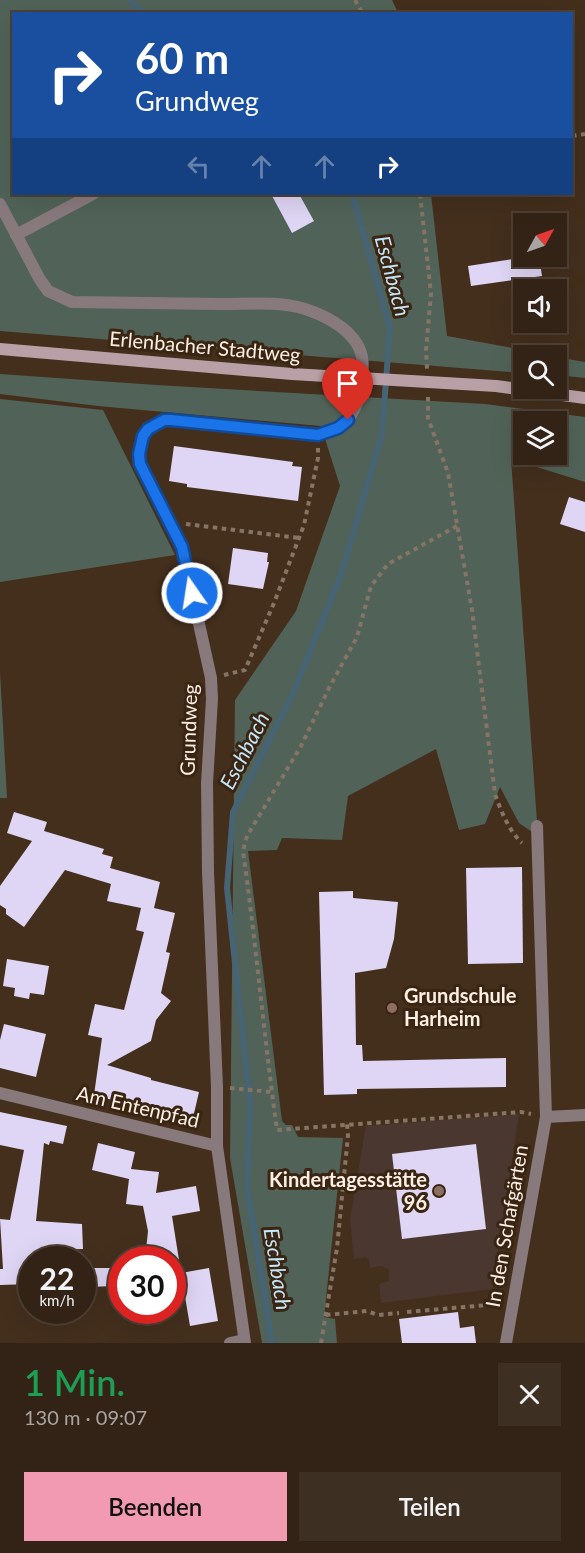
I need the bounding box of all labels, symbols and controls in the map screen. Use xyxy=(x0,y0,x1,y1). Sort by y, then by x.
text: 60 m xyxy=(135,33,229,83)
icon: right xyxy=(36,36,114,114)
text: Grundweg xyxy=(135,84,259,117)
icon: left xyxy=(182,150,215,183)
icon: ahead xyxy=(245,150,278,183)
icon: ahead xyxy=(308,150,341,183)
icon: right xyxy=(371,150,404,183)
north arrow xyxy=(513,213,567,267)
map controls xyxy=(513,213,567,465)
water label: Eschbach xyxy=(371,232,416,319)
button: sound xyxy=(513,279,567,333)
street label: Erlenbacher Stadtweg xyxy=(109,326,302,366)
button: search xyxy=(513,345,567,399)
pin xyxy=(322,358,373,420)
icon: arrive xyxy=(331,367,364,400)
button: layers xyxy=(513,411,567,465)
position arrow xyxy=(160,561,224,625)
street label: Grundweg xyxy=(174,684,202,776)
water label: Eschbach xyxy=(214,708,274,793)
place label: Grundschule Harheim xyxy=(404,983,517,1030)
marker: Grundschule Harheim xyxy=(385,1001,399,1015)
street label: Am Entenpfad xyxy=(74,1080,202,1132)
street label: In den Schafgärten xyxy=(480,1143,532,1309)
place label: Kindertagesstätte 96 xyxy=(269,1167,427,1214)
marker: Kindertagesstätte 96 xyxy=(432,1184,446,1198)
water label: Eschbach xyxy=(260,1226,297,1312)
speed limit sign: 30 xyxy=(108,1246,186,1324)
text: 22 xyxy=(40,1260,74,1296)
text: km/h xyxy=(39,1291,75,1309)
text: 1 Min. xyxy=(24,1360,125,1404)
button: close xyxy=(498,1363,561,1426)
text: 130 m · 09:07 xyxy=(24,1405,147,1429)
button: Beenden xyxy=(24,1472,287,1541)
button: Teilen xyxy=(299,1472,561,1541)

